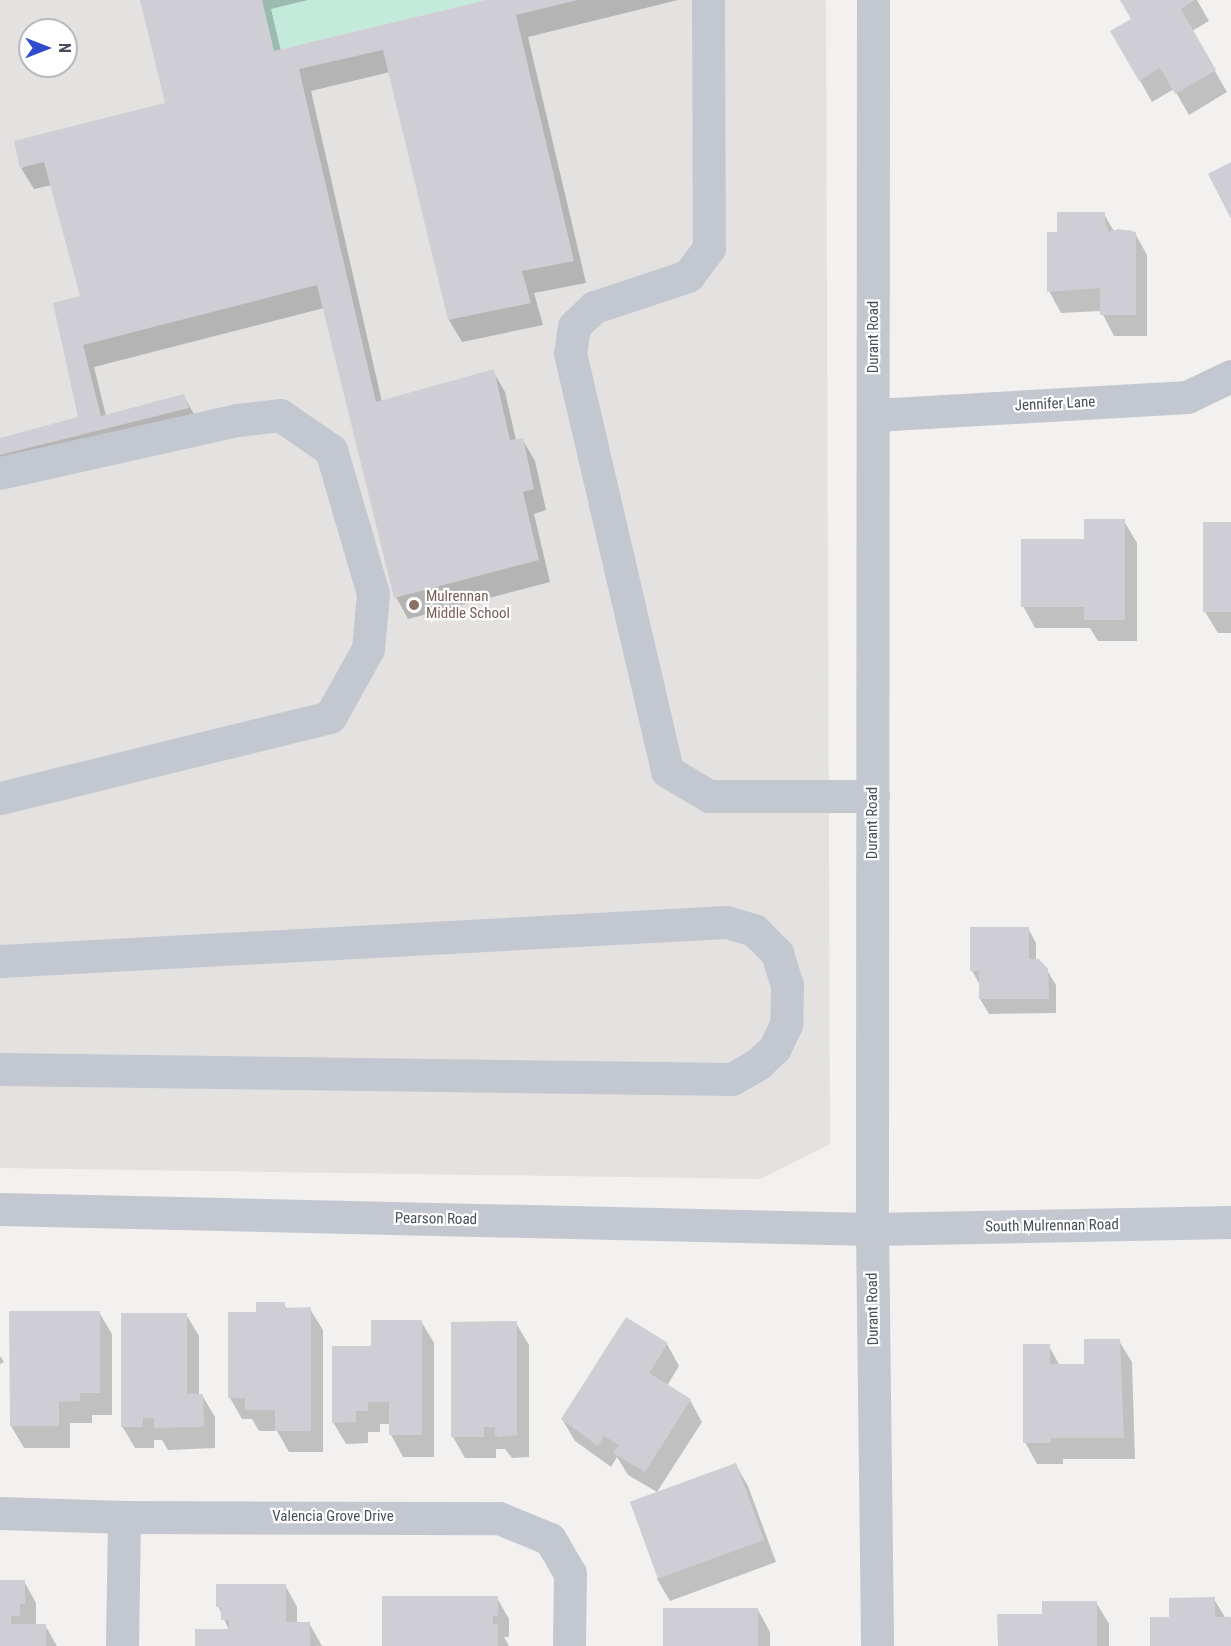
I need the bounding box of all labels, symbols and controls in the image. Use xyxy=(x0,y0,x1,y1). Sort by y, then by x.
north arrow xyxy=(18,18,78,78)
text: N xyxy=(55,43,74,53)
street label: Durant Road xyxy=(865,301,883,373)
street label: Jennifer Lane xyxy=(1014,393,1096,415)
place label: Mulrennan Middle School xyxy=(426,587,510,622)
marker: Mulrennan Middle School xyxy=(407,598,421,612)
street label: Durant Road xyxy=(864,787,882,859)
street label: Pearson Road xyxy=(395,1209,477,1229)
street label: South Mulrennan Road xyxy=(985,1216,1119,1236)
street label: Durant Road xyxy=(863,1273,883,1345)
street label: Valencia Grove Drive xyxy=(272,1508,394,1526)

